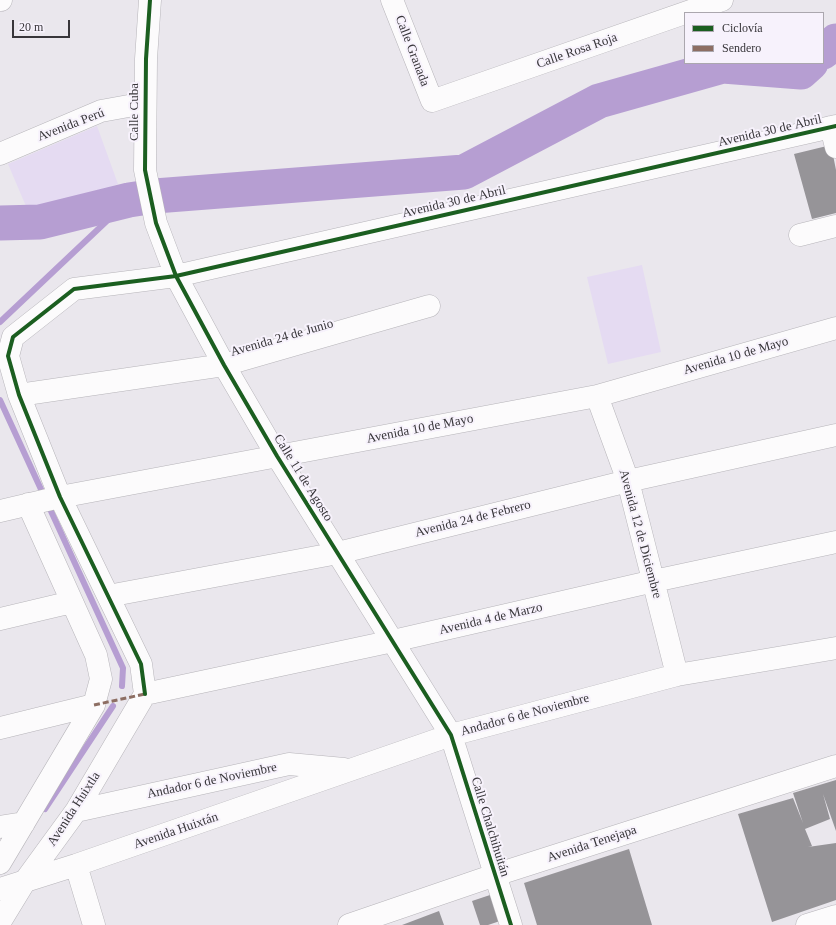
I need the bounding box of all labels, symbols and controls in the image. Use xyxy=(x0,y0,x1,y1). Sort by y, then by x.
scale bar xyxy=(14,12,72,38)
legend xyxy=(684,12,824,64)
street label: Calle Granada xyxy=(391,13,433,89)
text: 20 m xyxy=(19,20,43,34)
text: Ciclovía xyxy=(722,21,763,35)
street label: Calle Rosa Roja xyxy=(535,30,619,72)
text: Sendero xyxy=(722,41,761,55)
street label: Calle Cuba xyxy=(127,83,143,141)
street label: Avenida Perú xyxy=(35,105,107,145)
street label: Avenida 30 de Abril xyxy=(717,112,823,150)
street label: Avenida 30 de Abril xyxy=(401,183,507,221)
street label: Avenida 24 de Junio xyxy=(229,316,335,360)
street label: Avenida 10 de Mayo xyxy=(682,334,790,378)
street label: Avenida 10 de Mayo xyxy=(365,411,475,447)
street label: Calle 11 de Agosto xyxy=(270,432,336,524)
street label: Avenida 12 de Diciembre xyxy=(615,468,665,600)
street label: Avenida 24 de Febrero xyxy=(414,497,532,541)
street label: Avenida 4 de Marzo xyxy=(438,600,544,638)
street label: Andador 6 de Noviembre xyxy=(459,690,591,740)
street label: Andador 6 de Noviembre xyxy=(146,760,278,802)
street label: Avenida Huixtla xyxy=(44,769,104,849)
street label: Calle Chalchihuitán xyxy=(467,775,513,879)
street label: Avenida Huixtán xyxy=(132,809,220,853)
street label: Avenida Tenejapa xyxy=(545,822,639,866)

